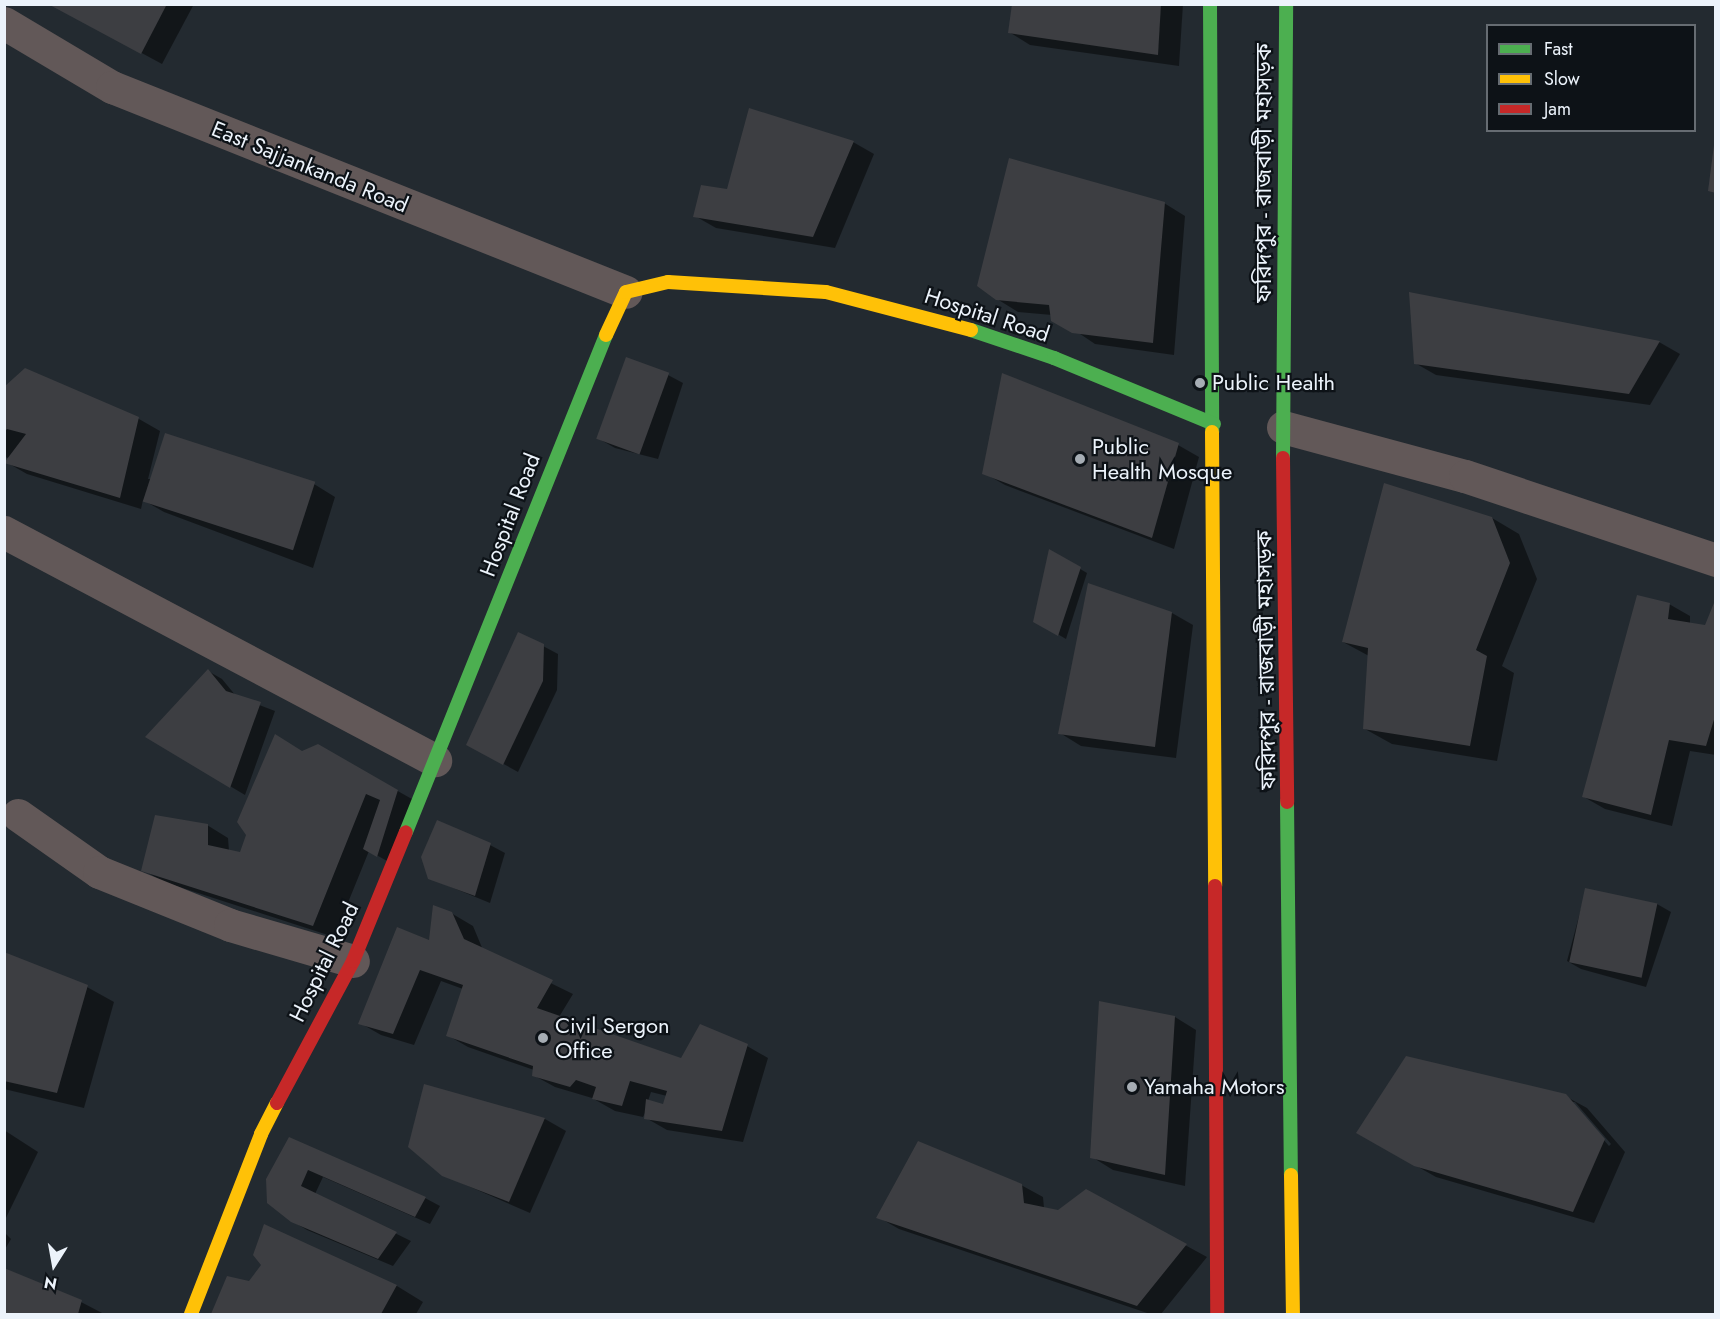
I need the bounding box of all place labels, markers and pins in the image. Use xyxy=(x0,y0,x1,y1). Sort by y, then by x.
place label: Public Health xyxy=(1212,370,1335,396)
marker: Public Health xyxy=(1193,376,1207,390)
place label: Public Health Mosque xyxy=(1092,433,1232,484)
marker: Public Health Mosque xyxy=(1073,452,1087,466)
place label: Civil Sergon Office xyxy=(555,1012,670,1064)
marker: Civil Sergon Office xyxy=(536,1031,550,1045)
place label: Yamaha Motors xyxy=(1144,1074,1285,1100)
marker: Yamaha Motors xyxy=(1125,1080,1139,1094)

